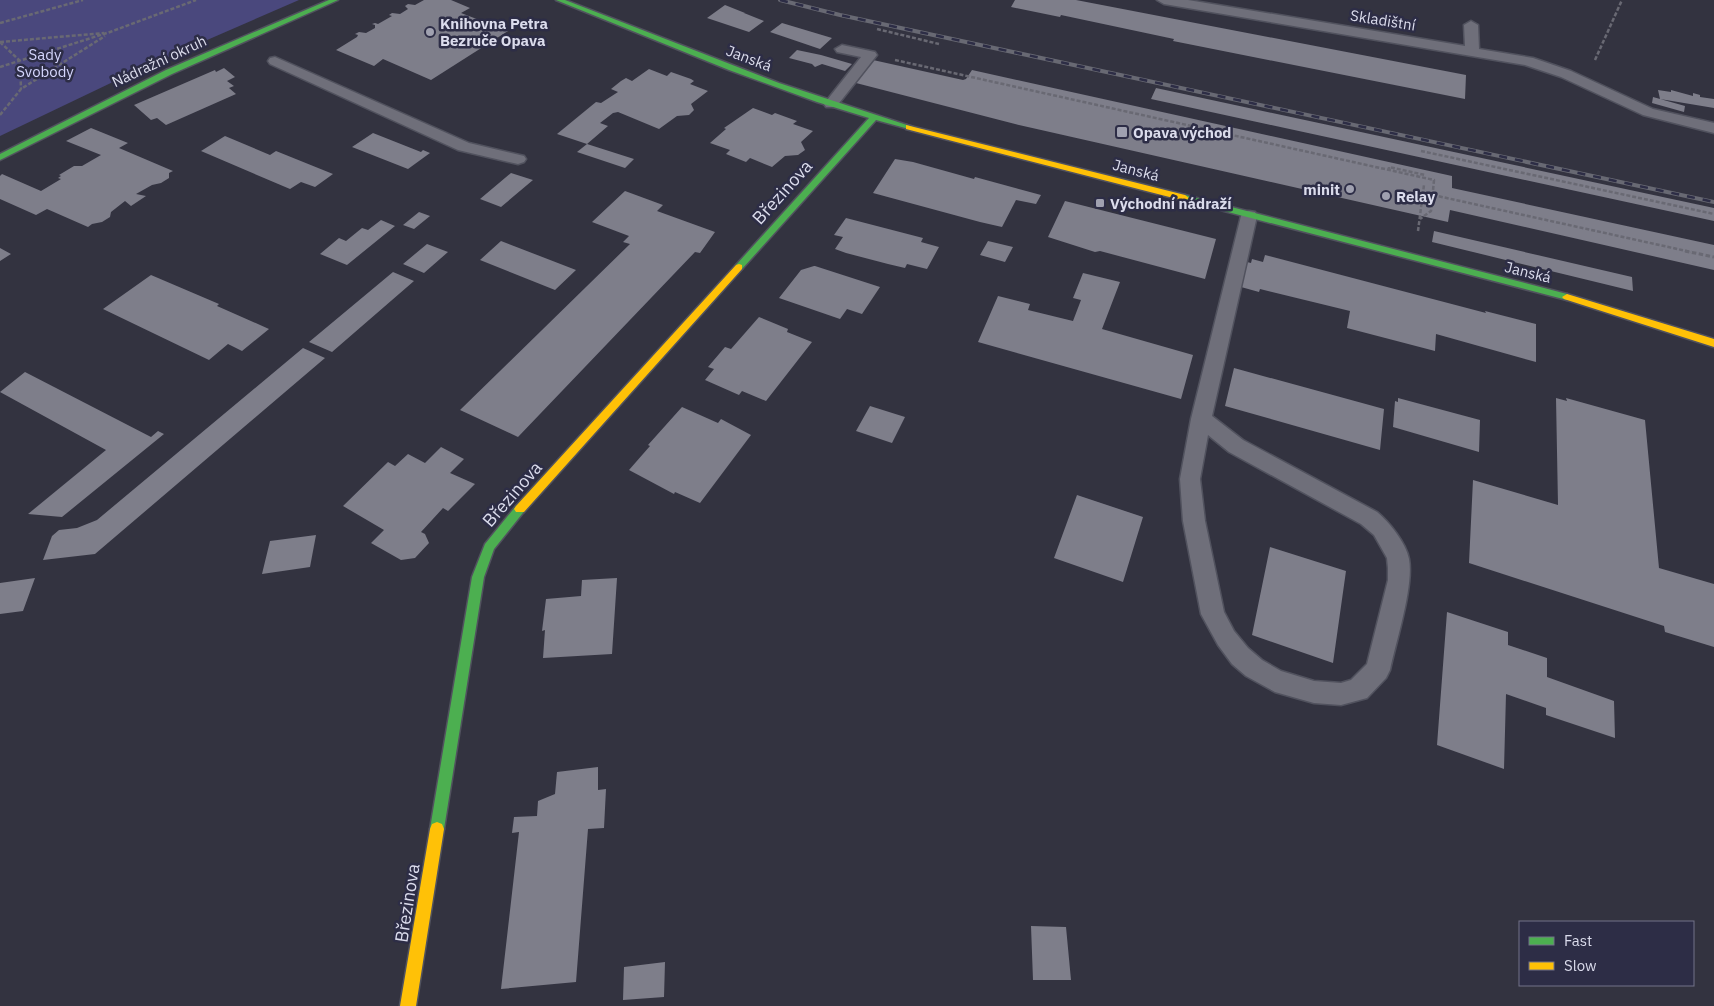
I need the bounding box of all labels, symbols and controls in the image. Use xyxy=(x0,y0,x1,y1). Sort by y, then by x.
street label: Skladištní xyxy=(1349,5,1417,35)
place label: Knihovna Petra Bezruče Opava xyxy=(440,14,548,50)
marker: Knihovna Petra Bezruče Opava xyxy=(424,26,436,38)
street label: Nádražní okruh xyxy=(109,31,209,91)
street label: Janská xyxy=(724,41,774,75)
park label: Sady Svobody xyxy=(16,45,74,81)
place label: Opava východ xyxy=(1133,123,1231,142)
marker: Opava východ xyxy=(1115,125,1129,139)
street label: Březinova xyxy=(747,155,817,229)
street label: Janská xyxy=(1111,155,1161,185)
place label: minit xyxy=(1303,180,1340,199)
marker: minit xyxy=(1344,183,1356,195)
place label: Relay xyxy=(1396,187,1435,206)
marker: Relay xyxy=(1380,190,1392,202)
place label: Východní nádraží xyxy=(1110,194,1232,213)
marker: Východní nádraží xyxy=(1094,197,1106,209)
street label: Janská xyxy=(1503,257,1553,287)
street label: Březinova xyxy=(477,456,547,532)
street label: Březinova xyxy=(389,862,425,944)
legend xyxy=(1519,921,1694,986)
text: Fast xyxy=(1564,931,1592,950)
text: Slow xyxy=(1564,956,1597,975)

